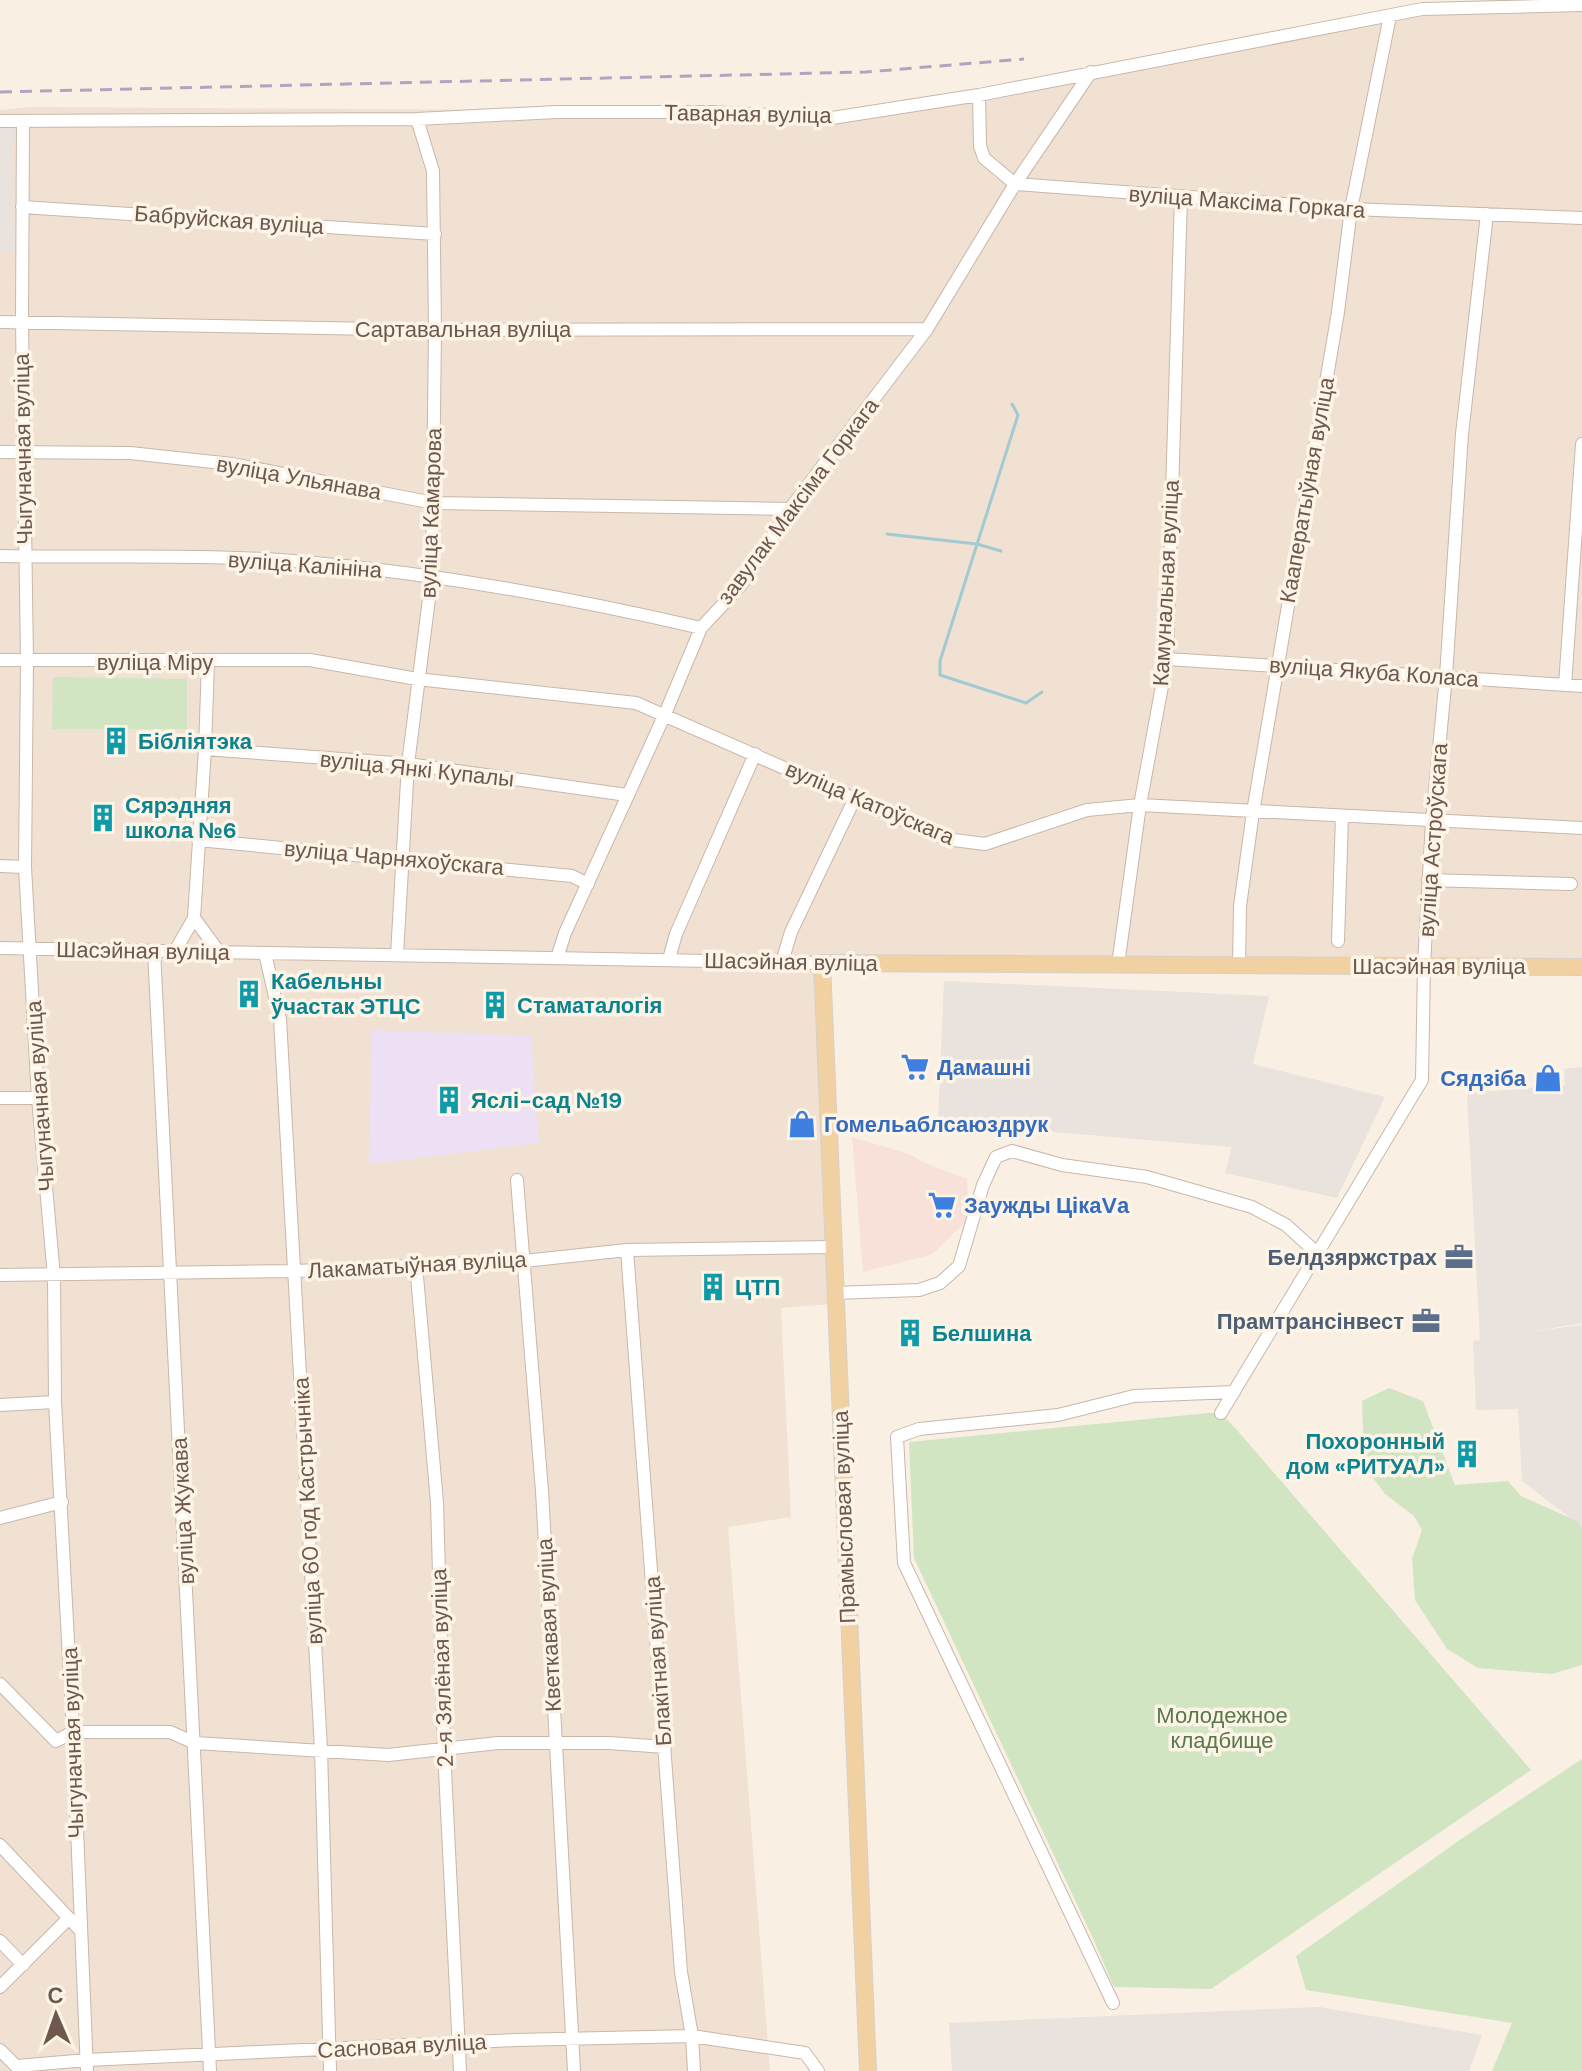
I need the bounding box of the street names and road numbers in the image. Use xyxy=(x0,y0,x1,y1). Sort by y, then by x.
street label: Таварная вуліца xyxy=(664,98,833,130)
street label: вуліца Максіма Горкага xyxy=(1128,179,1367,225)
street label: Бабруйская вуліца xyxy=(133,199,326,241)
street label: Сартавальная вуліца xyxy=(355,315,572,344)
street label: Чыгуначная вуліца xyxy=(7,352,39,545)
street label: Кааператыўная вуліца xyxy=(1273,374,1341,605)
street label: завулак Максіма Горкага xyxy=(711,391,886,610)
street label: вуліца Камарова xyxy=(414,426,448,599)
street label: вуліца Ульянава xyxy=(214,449,384,507)
street label: Камунальная вуліца xyxy=(1146,478,1186,687)
street label: вуліца Калініна xyxy=(227,545,384,585)
street label: вуліца Міру xyxy=(97,648,213,677)
street label: вуліца Якуба Коласа xyxy=(1268,650,1481,694)
street label: вуліца Астроўскага xyxy=(1412,741,1454,938)
street label: вуліца Янкі Купалы xyxy=(318,744,516,794)
street label: вуліца Катоўскага xyxy=(781,754,960,852)
street label: вуліца Чарняхоўскага xyxy=(283,834,506,882)
street label: Шасэйная вуліца xyxy=(56,935,231,967)
street label: Шасэйная вуліца xyxy=(704,946,879,978)
street label: Шасэйная вуліца xyxy=(1352,952,1527,981)
street label: Чыгуначная вуліца xyxy=(19,999,61,1192)
street label: Лакаматыўная вуліца xyxy=(307,1245,528,1285)
street label: вуліца 60 год Кастрычніка xyxy=(286,1376,329,1646)
street label: Прамысловая вуліца xyxy=(826,1409,862,1624)
street label: вуліца Жукава xyxy=(165,1436,201,1585)
street label: Кветкавая вуліца xyxy=(530,1537,568,1713)
street label: 2-я Зялёная вуліца xyxy=(424,1567,460,1768)
street label: Блакітная вуліца xyxy=(638,1574,678,1747)
street label: Чыгуначная вуліца xyxy=(55,1646,91,1839)
street label: Сасновая вуліца xyxy=(317,2027,488,2065)

